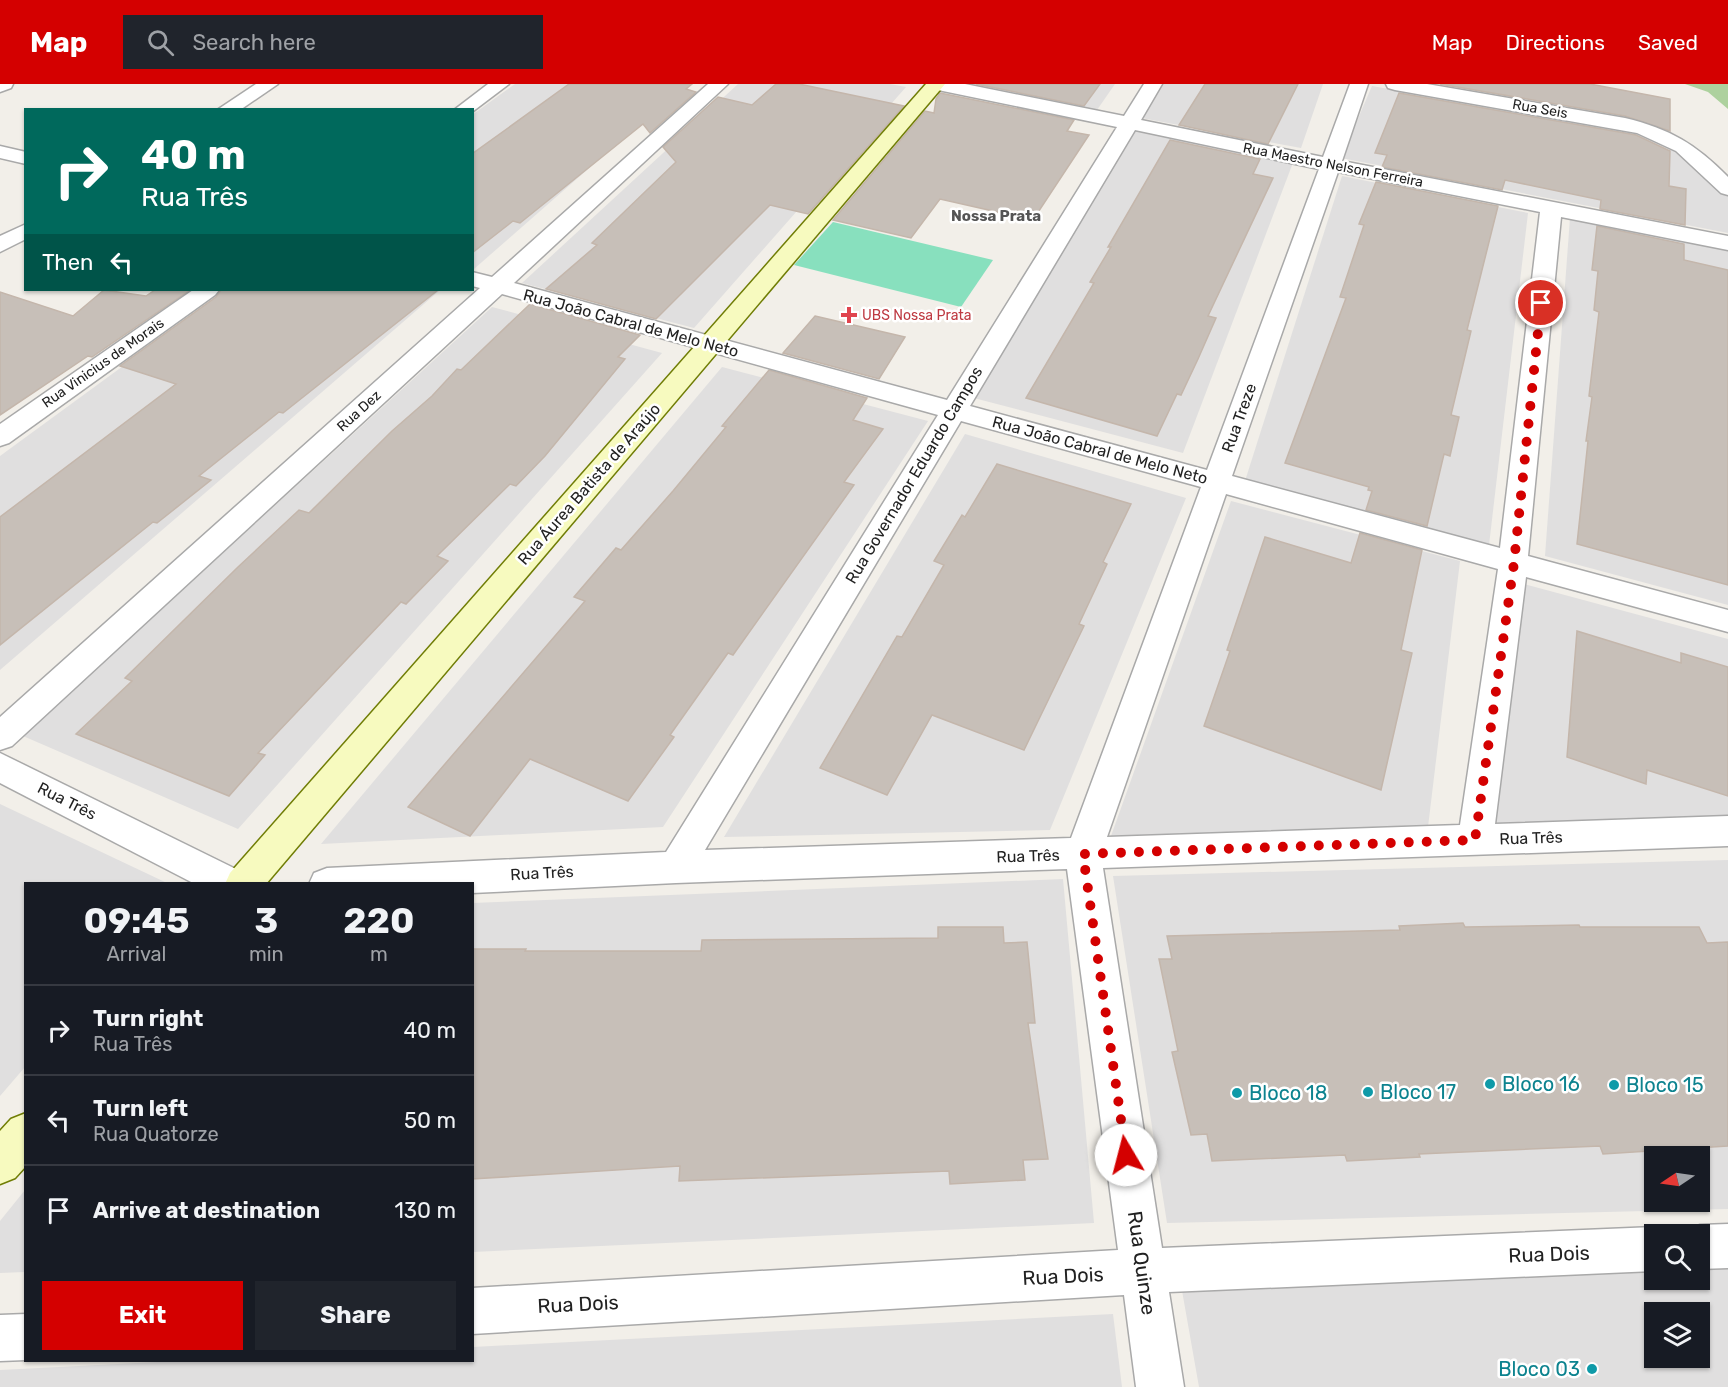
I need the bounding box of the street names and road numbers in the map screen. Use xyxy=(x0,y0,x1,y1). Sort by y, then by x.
street label: Rua Seis xyxy=(1511,96,1569,122)
street label: Rua Maestro Nelson Ferreira xyxy=(1241,139,1425,191)
street label: Rua João Cabral de Melo Neto xyxy=(521,285,741,361)
street label: Rua Vinicius de Morais xyxy=(39,314,167,412)
street label: Rua Governador Eduardo Campos xyxy=(842,363,986,587)
street label: Rua Treze xyxy=(1218,381,1260,455)
street label: Rua Dez xyxy=(333,387,385,435)
street label: Rua Áurea Batista de Araújo xyxy=(514,399,664,569)
street label: Rua João Cabral de Melo Neto xyxy=(990,412,1210,488)
street label: Rua Três xyxy=(34,778,100,824)
street label: Rua Três xyxy=(1499,827,1563,849)
street label: Rua Três xyxy=(996,845,1060,867)
street label: Rua Três xyxy=(510,862,574,884)
street label: Rua Quinze xyxy=(1123,1209,1161,1317)
street label: Rua Dois xyxy=(1508,1241,1590,1267)
street label: Rua Dois xyxy=(1022,1262,1104,1290)
street label: Rua Dois xyxy=(537,1290,619,1318)

